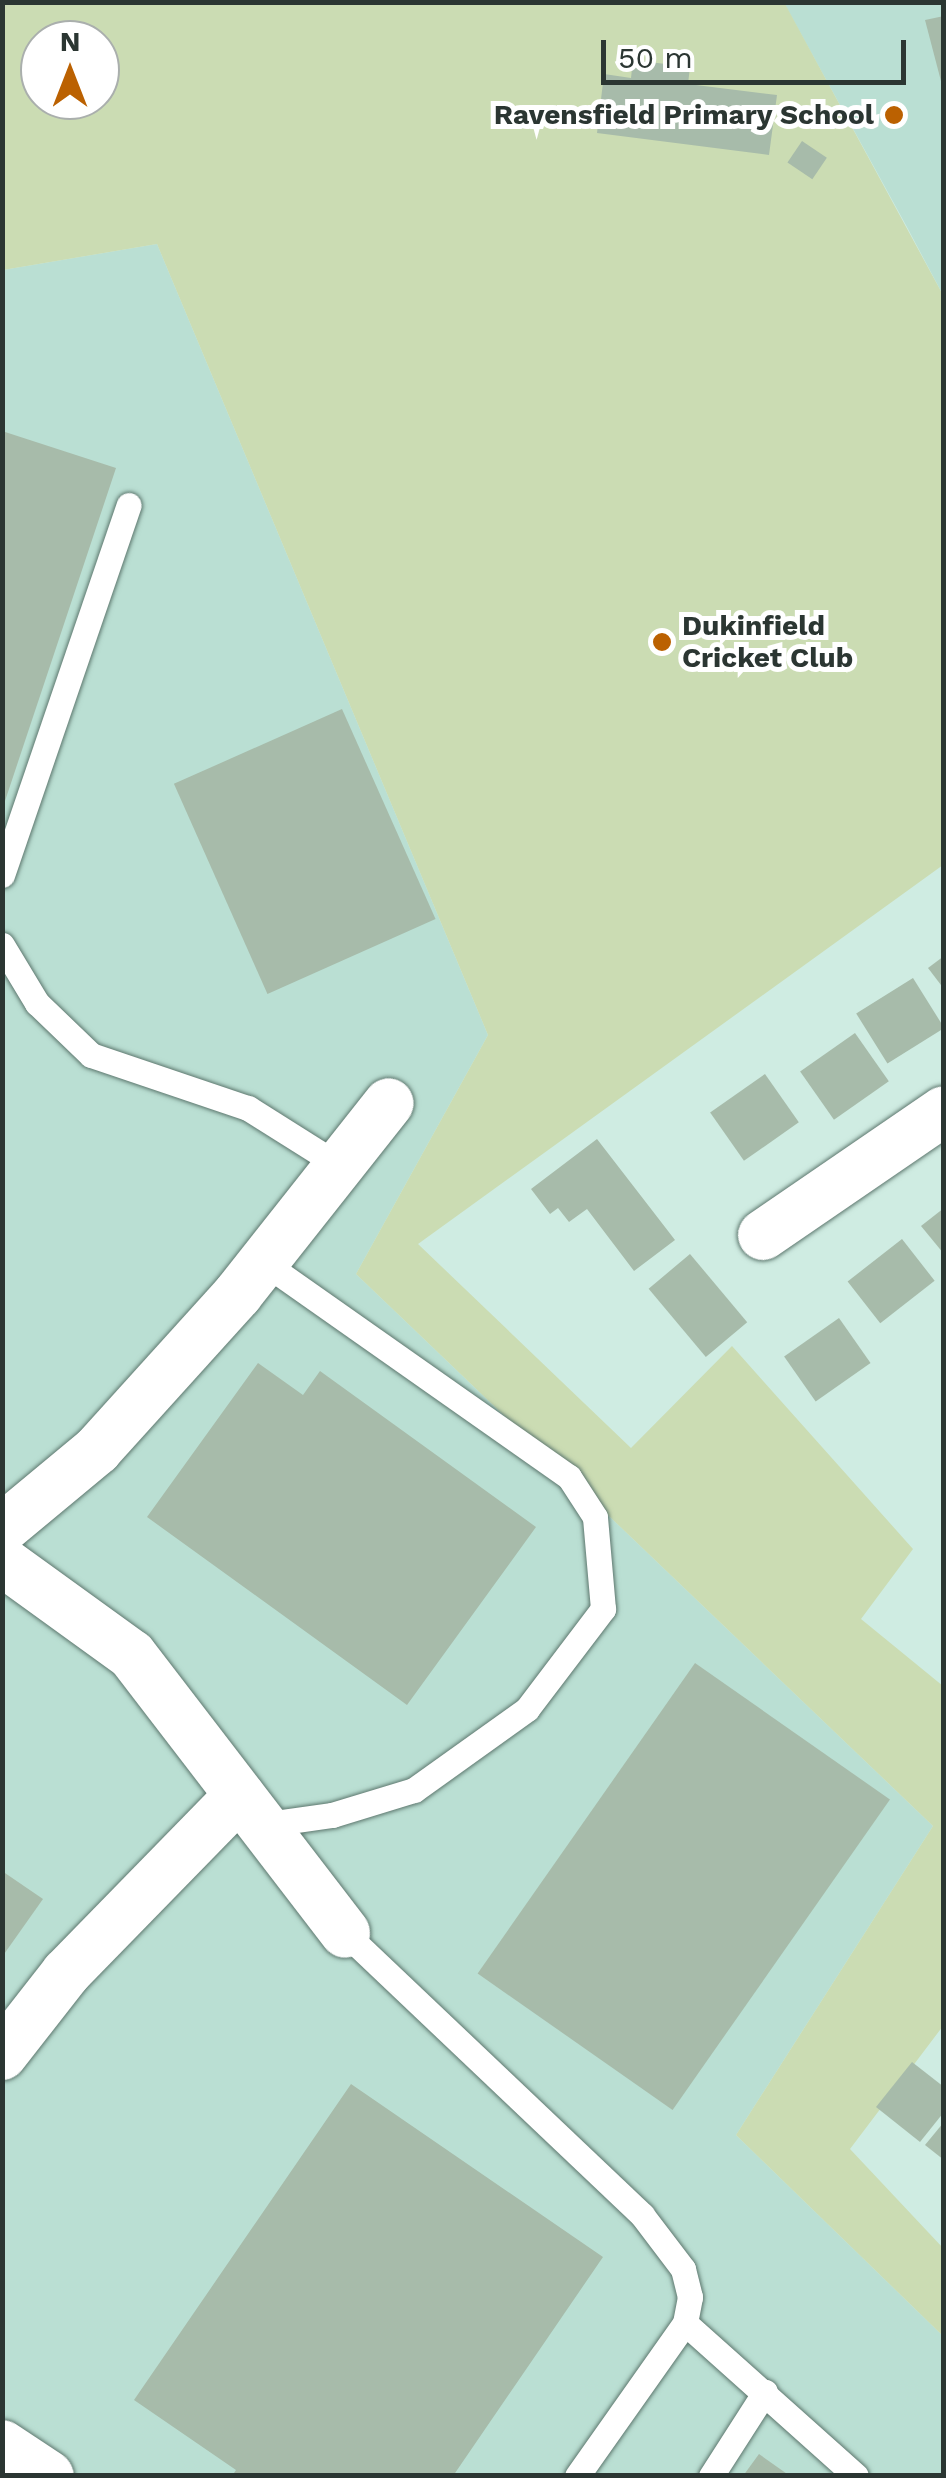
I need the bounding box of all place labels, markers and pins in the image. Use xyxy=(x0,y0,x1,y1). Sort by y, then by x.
place label: Ravensfield Primary School xyxy=(493,98,874,132)
marker: Ravensfield Primary School xyxy=(883,104,905,126)
place label: Dukinfield Cricket Club xyxy=(682,609,853,675)
marker: Dukinfield Cricket Club xyxy=(651,631,673,653)

